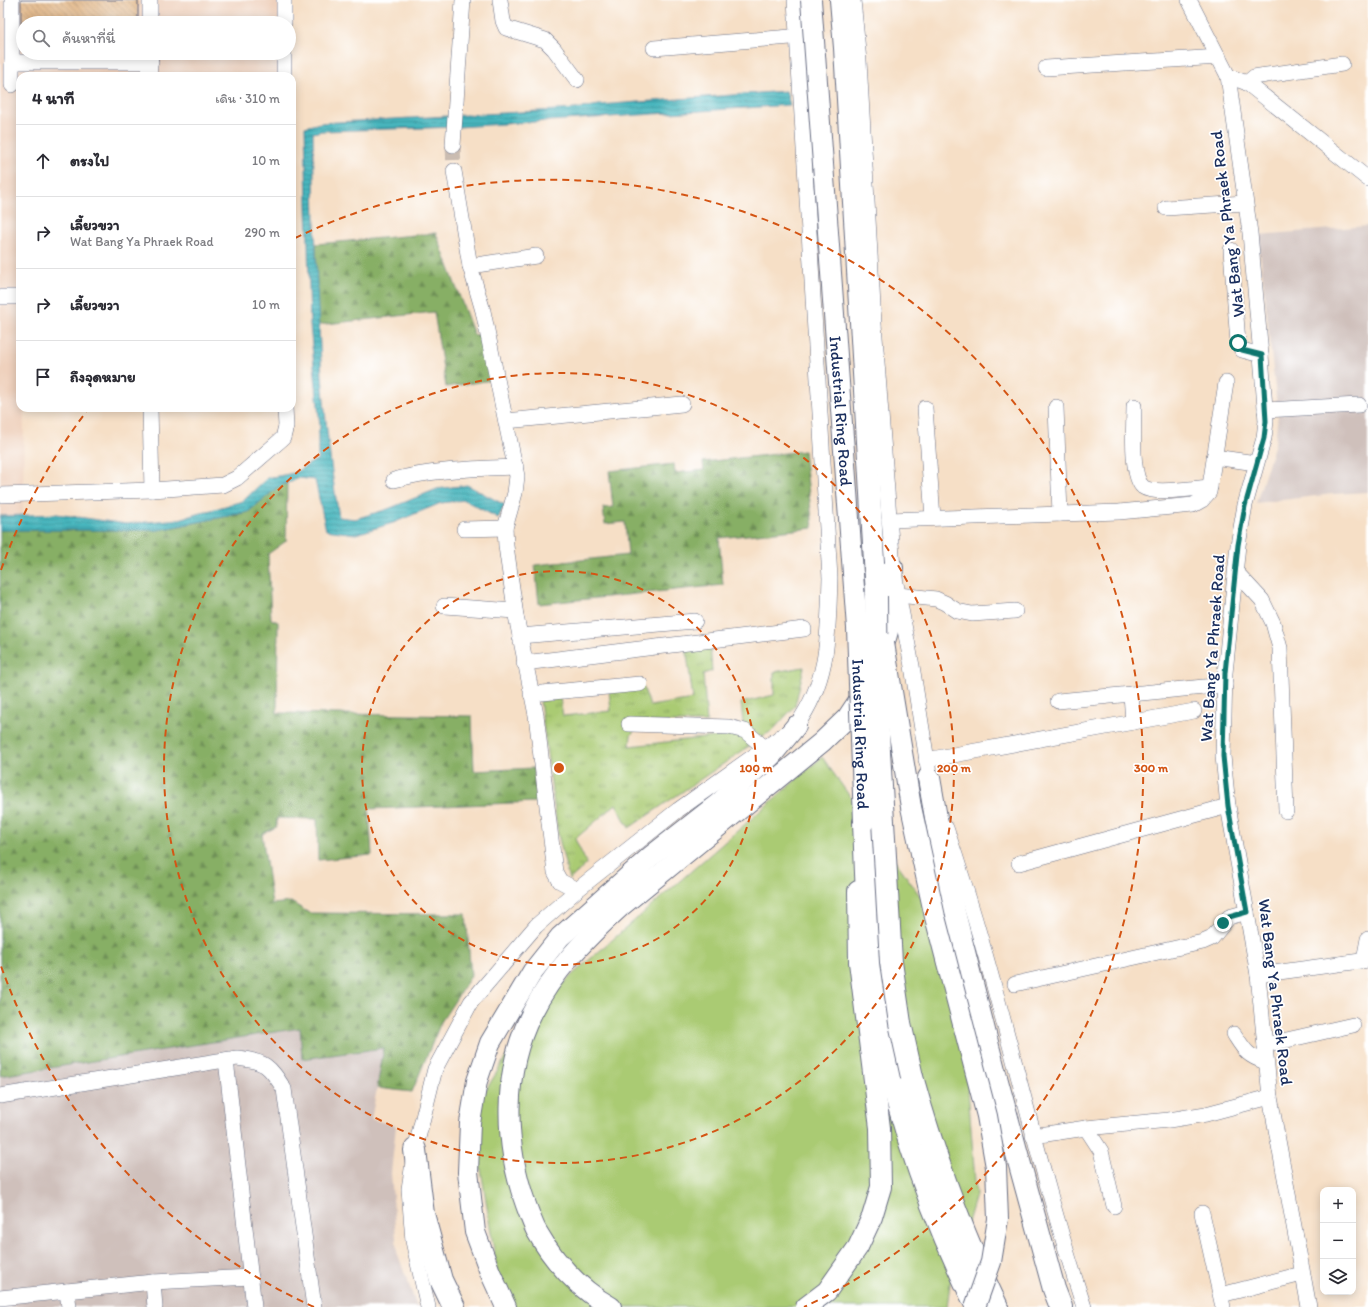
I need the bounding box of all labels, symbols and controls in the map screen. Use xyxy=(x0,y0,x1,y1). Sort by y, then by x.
search box xyxy=(16,16,296,60)
icon: search xyxy=(30,27,52,49)
text: ค้นหาที่นี่ xyxy=(62,29,115,47)
text: 4 นาที xyxy=(32,88,74,108)
text: เดิน · 310 m xyxy=(215,91,280,106)
street label: Wat Bang Ya Phraek Road xyxy=(1206,129,1248,318)
icon: ahead xyxy=(32,150,54,172)
text: ตรงไป xyxy=(70,152,109,170)
text: 10 m xyxy=(252,153,280,168)
text: เลี้ยวขวา xyxy=(70,216,120,234)
icon: right xyxy=(32,222,54,244)
text: 290 m xyxy=(244,225,280,240)
text: Wat Bang Ya Phraek Road xyxy=(70,234,214,249)
icon: right xyxy=(32,294,54,316)
text: เลี้ยวขวา xyxy=(70,296,120,314)
text: 10 m xyxy=(252,297,280,312)
route start xyxy=(1229,334,1247,352)
street label: Industrial Ring Road xyxy=(826,335,857,488)
icon: arrive xyxy=(32,366,54,388)
text: ถึงจุดหมาย xyxy=(70,368,136,386)
street label: Wat Bang Ya Phraek Road xyxy=(1195,553,1229,742)
street label: Industrial Ring Road xyxy=(848,659,874,811)
centre of rings xyxy=(552,761,566,775)
text: 100 m xyxy=(739,761,773,775)
text: 200 m xyxy=(937,761,972,775)
text: 300 m xyxy=(1134,761,1169,775)
street label: Wat Bang Ya Phraek Road xyxy=(1255,898,1297,1087)
route end xyxy=(1214,914,1232,932)
map controls xyxy=(1320,1187,1356,1295)
button: + xyxy=(1320,1187,1356,1223)
button: − xyxy=(1320,1223,1356,1259)
button: layers xyxy=(1320,1259,1356,1295)

